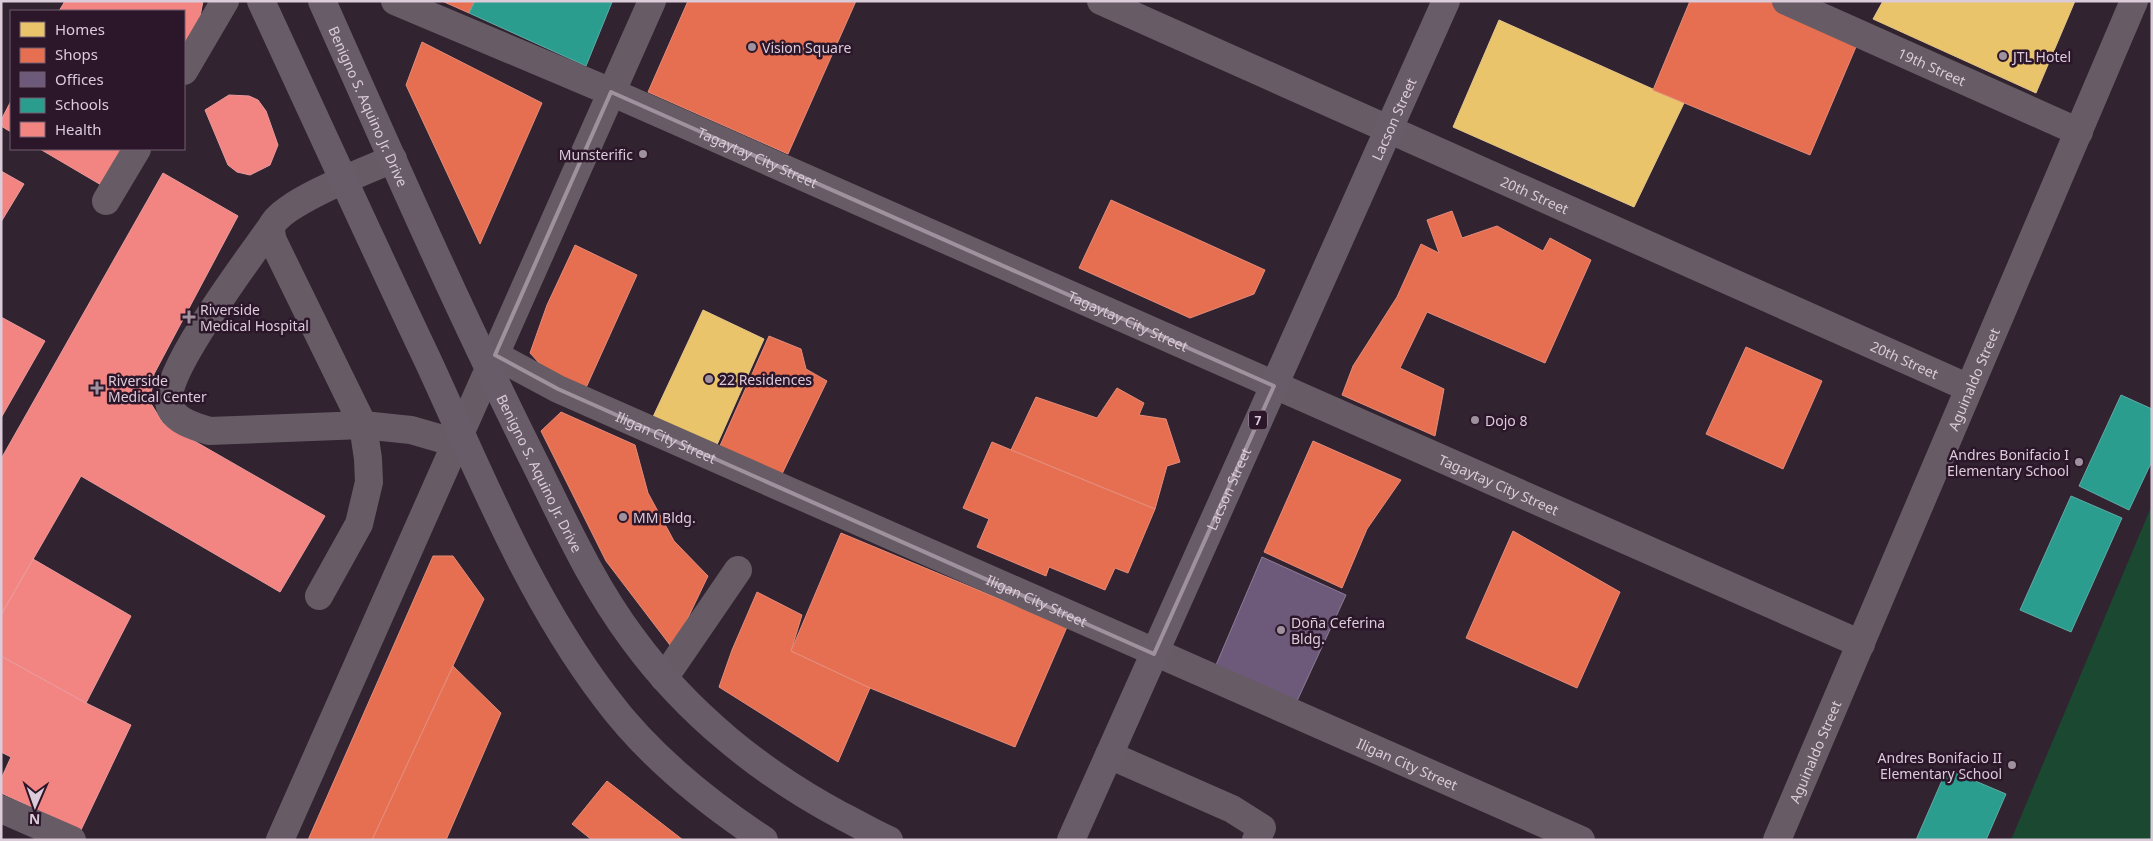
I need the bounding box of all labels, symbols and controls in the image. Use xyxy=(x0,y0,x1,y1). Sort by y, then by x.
legend xyxy=(10,10,185,150)
text: Homes xyxy=(55,19,105,39)
street label: Benigno S. Aquino Jr. Drive xyxy=(325,23,413,189)
place label: Vision Square xyxy=(762,38,851,57)
marker: Vision Square xyxy=(746,41,758,53)
street label: 19th Street xyxy=(1895,43,1969,90)
text: Shops xyxy=(55,44,98,64)
place label: JTL Hotel xyxy=(2011,47,2071,66)
marker: JTL Hotel xyxy=(1997,50,2009,62)
text: Offices xyxy=(55,69,104,89)
street label: Lacson Street xyxy=(1367,74,1420,163)
text: Schools xyxy=(55,94,109,114)
text: Health xyxy=(55,119,102,139)
street label: Tagaytay City Street xyxy=(695,122,821,192)
place label: Munsterific xyxy=(559,145,633,164)
marker: Munsterific xyxy=(637,148,649,160)
street label: 20th Street xyxy=(1498,171,1572,218)
street label: Tagaytay City Street xyxy=(1065,286,1191,355)
place label: Riverside Medical Hospital xyxy=(200,300,309,335)
marker: Riverside Medical Hospital xyxy=(182,310,196,324)
street label: Aguinaldo Street xyxy=(1943,325,2003,433)
street label: 20th Street xyxy=(1868,336,1942,383)
place label: 22 Residences xyxy=(719,370,812,389)
place label: Riverside Medical Center xyxy=(108,371,207,406)
marker: 22 Residences xyxy=(703,373,715,385)
marker: Riverside Medical Center xyxy=(90,381,104,395)
street label: Benigno S. Aquino Jr. Drive xyxy=(493,391,587,555)
street label: Iligan City Street xyxy=(613,406,720,467)
road number: 7 xyxy=(1249,410,1267,430)
place label: Dojo 8 xyxy=(1485,411,1527,430)
marker: Dojo 8 xyxy=(1469,414,1481,426)
street label: Lacson Street xyxy=(1201,444,1255,533)
place label: Andres Bonifacio I Elementary School xyxy=(1947,445,2069,480)
street label: Tagaytay City Street xyxy=(1436,449,1562,519)
marker: Andres Bonifacio I Elementary School xyxy=(2073,456,2085,468)
place label: MM Bldg. xyxy=(633,508,696,527)
marker: MM Bldg. xyxy=(617,511,629,523)
street label: Iligan City Street xyxy=(984,570,1090,631)
place label: Doña Ceferina Bldg. xyxy=(1291,613,1385,648)
marker: Doña Ceferina Bldg. xyxy=(1275,624,1287,636)
street label: Aguinaldo Street xyxy=(1784,697,1845,806)
street label: Iligan City Street xyxy=(1354,733,1461,794)
place label: Andres Bonifacio II Elementary School xyxy=(1878,748,2002,783)
marker: Andres Bonifacio II Elementary School xyxy=(2006,759,2018,771)
north arrow xyxy=(10,781,60,831)
text: N xyxy=(29,810,41,829)

